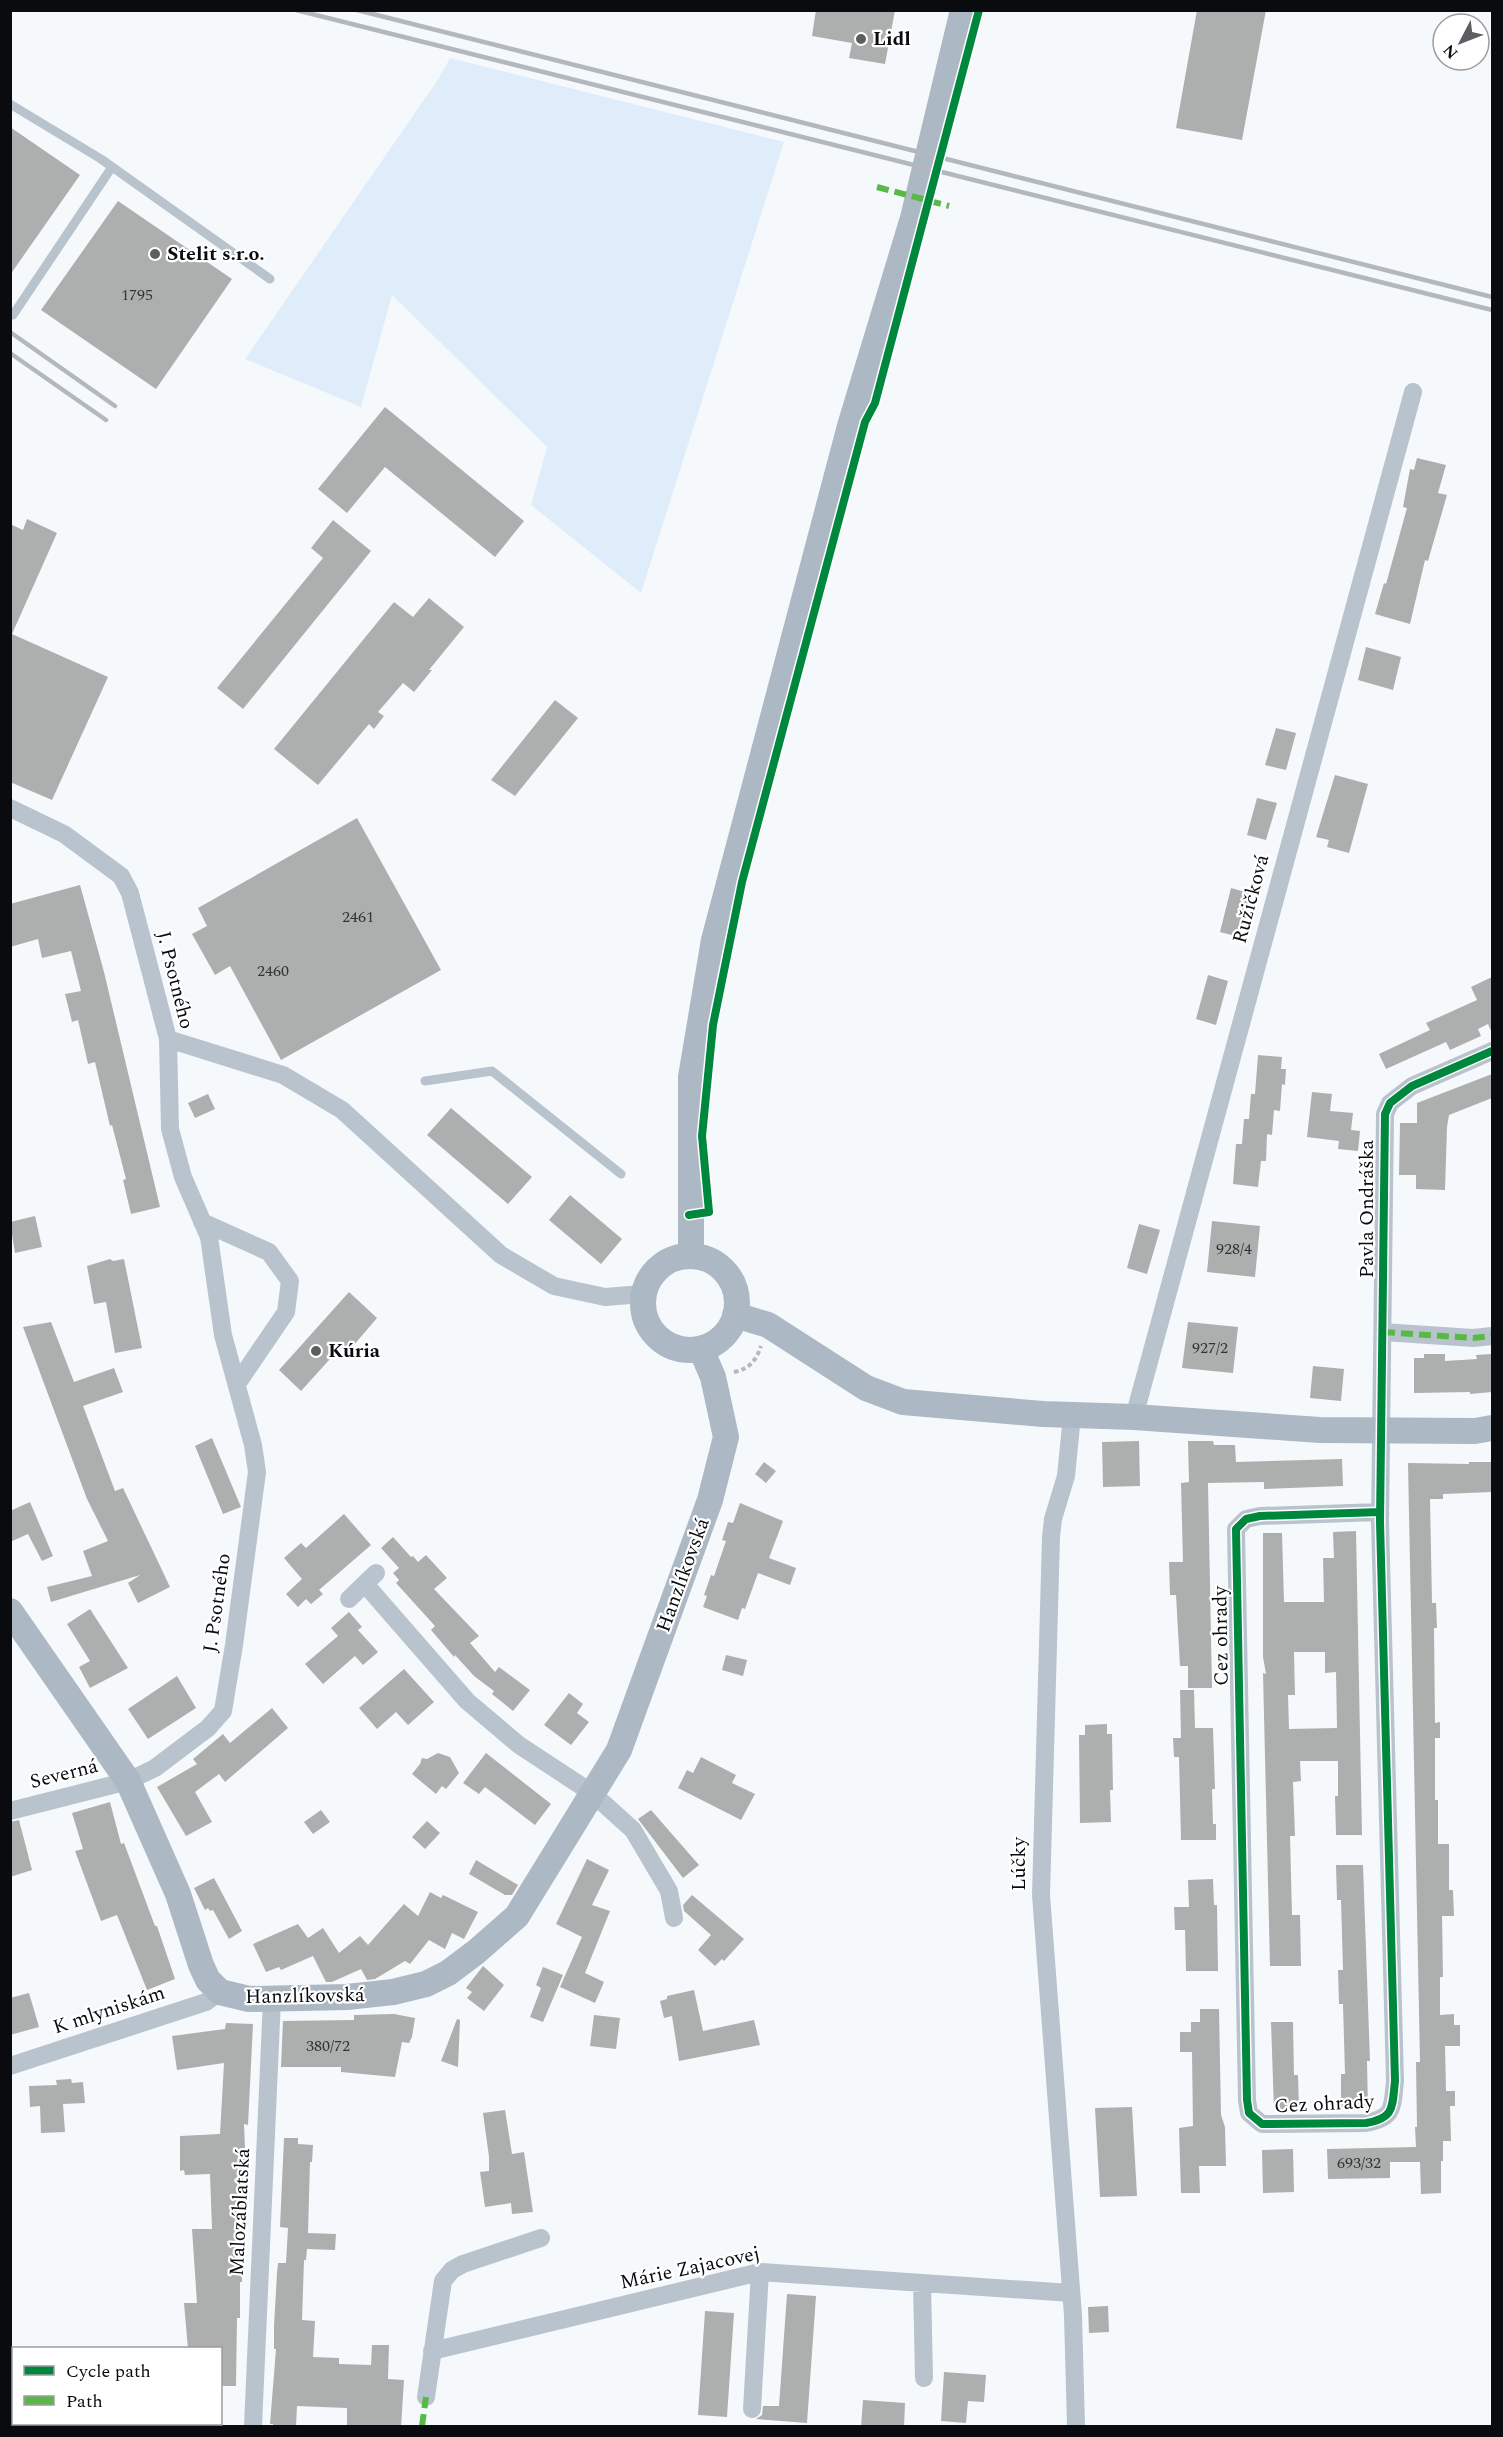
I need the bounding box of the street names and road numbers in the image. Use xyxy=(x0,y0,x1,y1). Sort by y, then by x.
street label: Ružičková xyxy=(1225,851,1277,947)
street label: J. Psotného xyxy=(148,928,202,1032)
street label: Pavla Ondráška xyxy=(1352,1140,1382,1278)
street label: Hanzlíkovská xyxy=(648,1514,718,1636)
street label: J. Psotného xyxy=(195,1551,239,1655)
street label: Cez ohrady xyxy=(1205,1584,1237,1686)
street label: Severná xyxy=(27,1751,101,1797)
street label: Lúčky xyxy=(1004,1836,1034,1891)
street label: K mlyniskám xyxy=(49,1978,169,2042)
street label: Hanzlíkovská xyxy=(245,1980,365,2012)
street label: Cez ohrady xyxy=(1273,2086,1376,2122)
street label: Malozáblatská xyxy=(222,2147,258,2277)
street label: Márie Zajacovej xyxy=(617,2239,763,2297)

